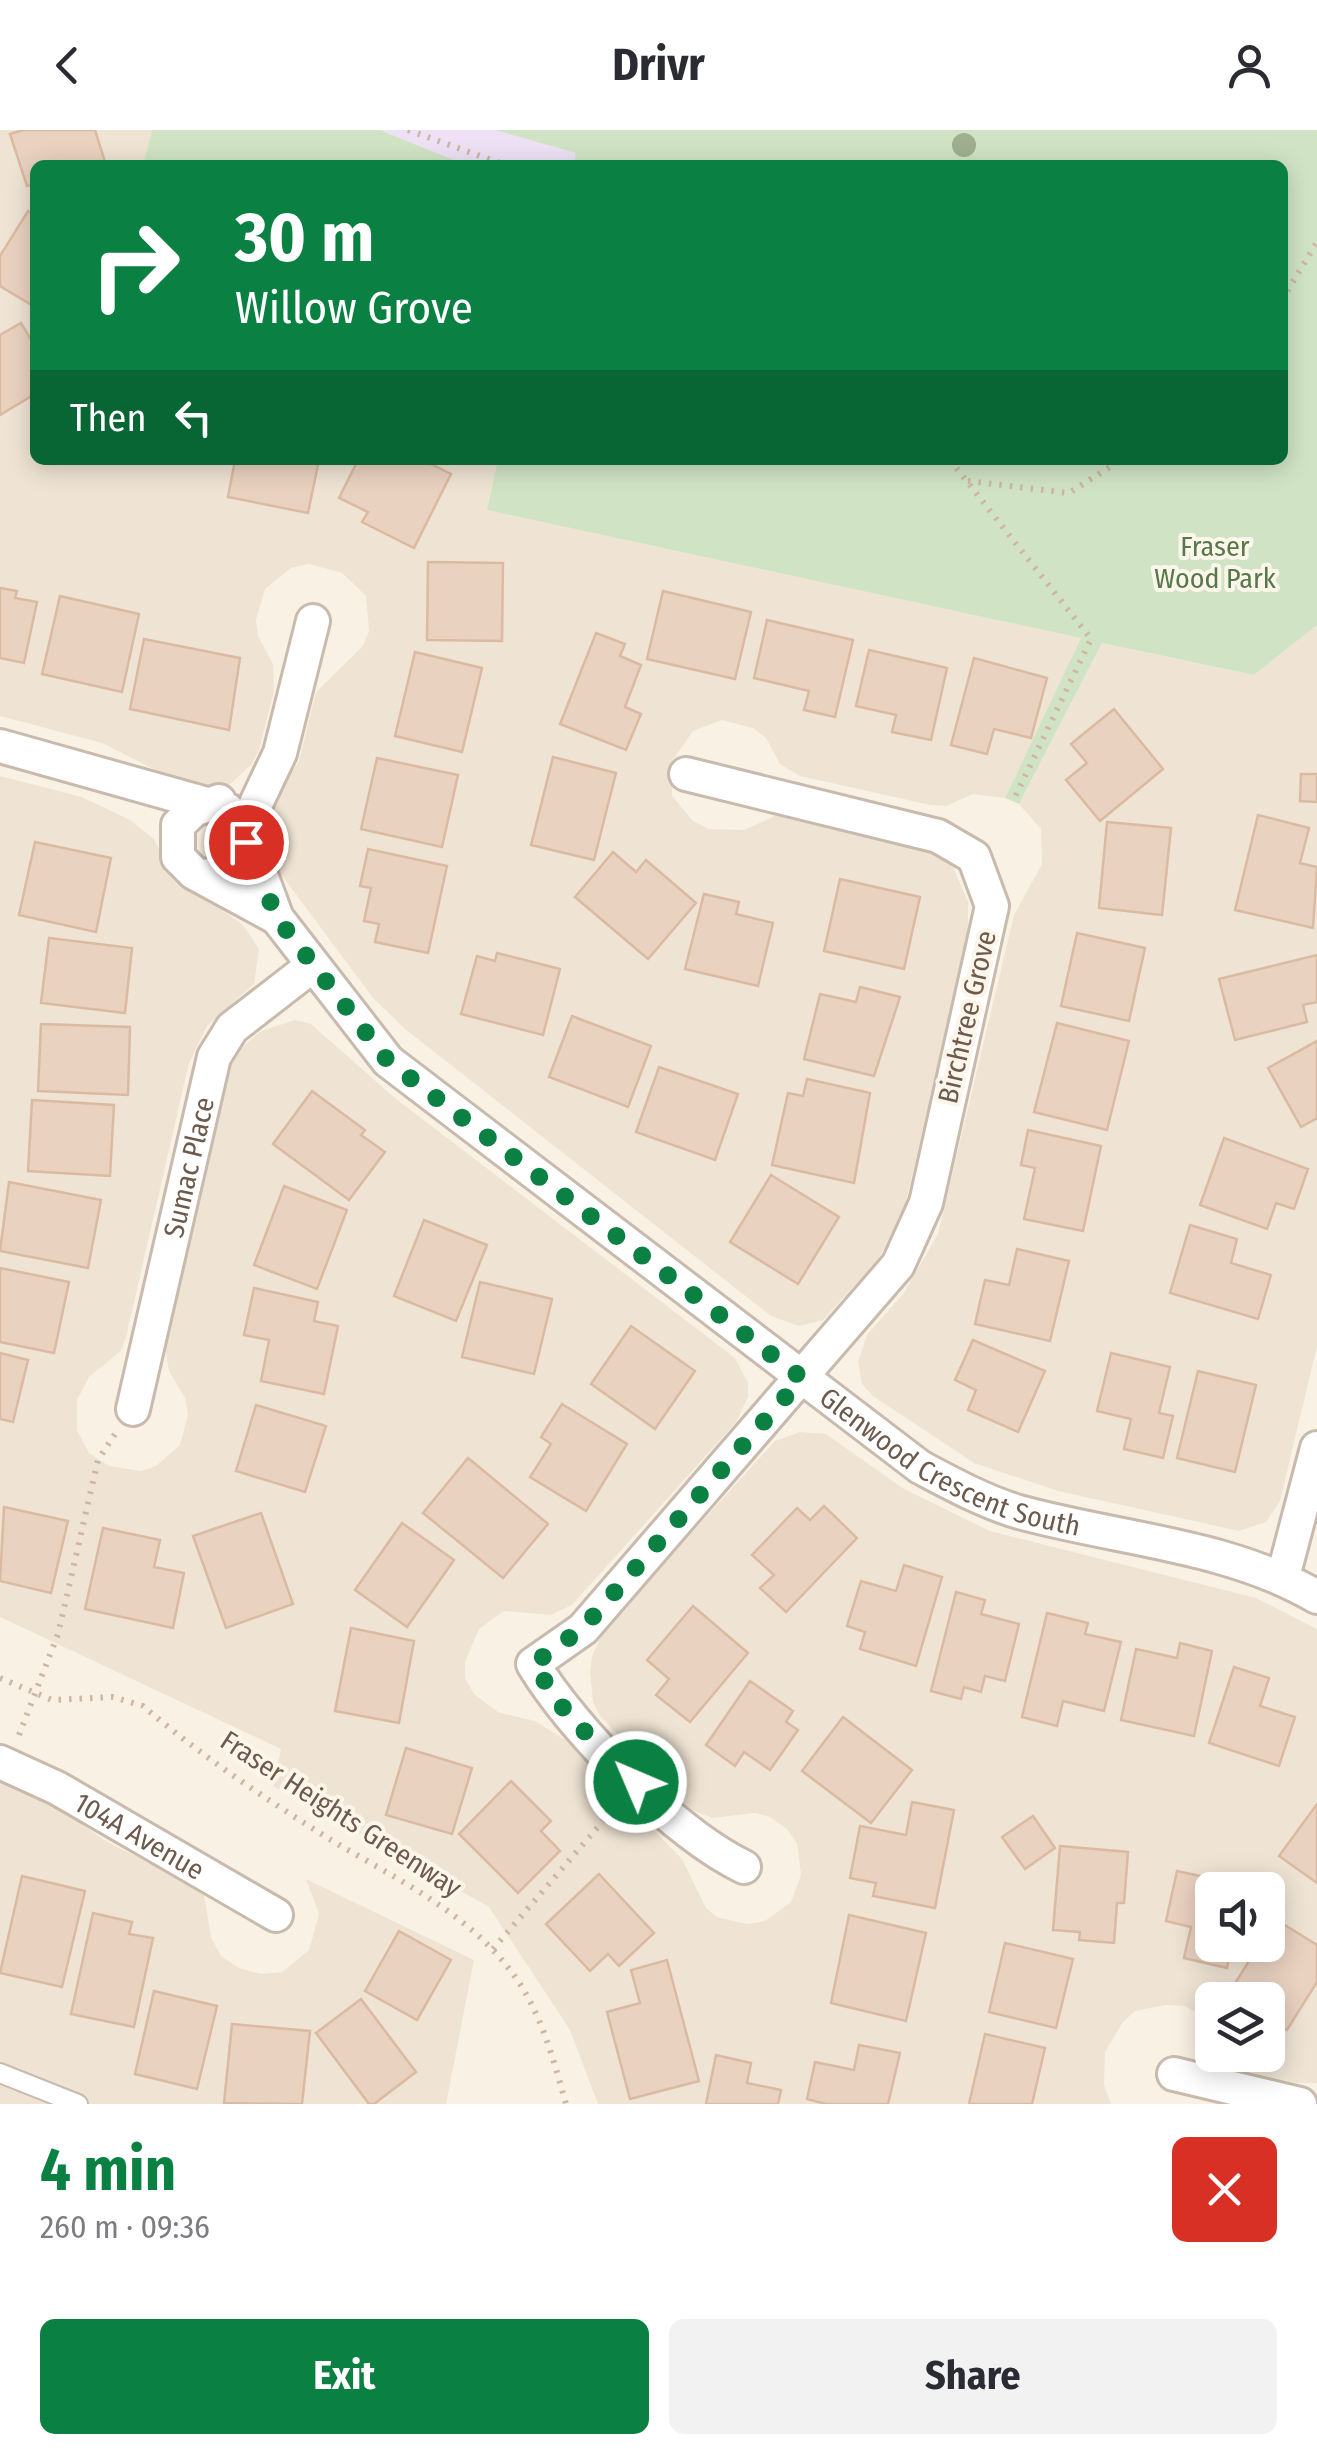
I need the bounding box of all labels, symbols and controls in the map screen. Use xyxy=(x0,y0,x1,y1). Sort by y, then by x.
icon: back xyxy=(40,38,95,93)
text: Drivr xyxy=(612,38,705,92)
icon: person xyxy=(1222,38,1277,93)
text: 30 m xyxy=(235,196,374,280)
icon: right xyxy=(70,200,200,330)
text: Willow Grove xyxy=(235,281,473,335)
icon: left xyxy=(166,390,221,445)
text: Then xyxy=(70,395,146,441)
park label: Fraser Wood Park xyxy=(1154,530,1277,595)
pin xyxy=(204,800,289,885)
icon: arrive xyxy=(219,815,274,870)
street label: Birchtree Grove xyxy=(931,927,1003,1107)
street label: Sumac Place xyxy=(156,1094,221,1241)
street label: Glenwood Crescent South xyxy=(814,1380,1083,1543)
street label: Fraser Heights Greenway xyxy=(214,1724,468,1905)
position arrow xyxy=(584,1730,688,1834)
street label: 104A Avenue xyxy=(69,1785,210,1886)
map controls xyxy=(1195,1872,1285,2072)
button: sound xyxy=(1195,1872,1285,1962)
button: layers xyxy=(1195,1982,1285,2072)
text: 4 min xyxy=(40,2134,176,2206)
button: close xyxy=(1172,2137,1277,2242)
text: 260 m · 09:36 xyxy=(40,2208,210,2246)
button: Exit xyxy=(40,2319,649,2434)
button: Share xyxy=(669,2319,1277,2434)

